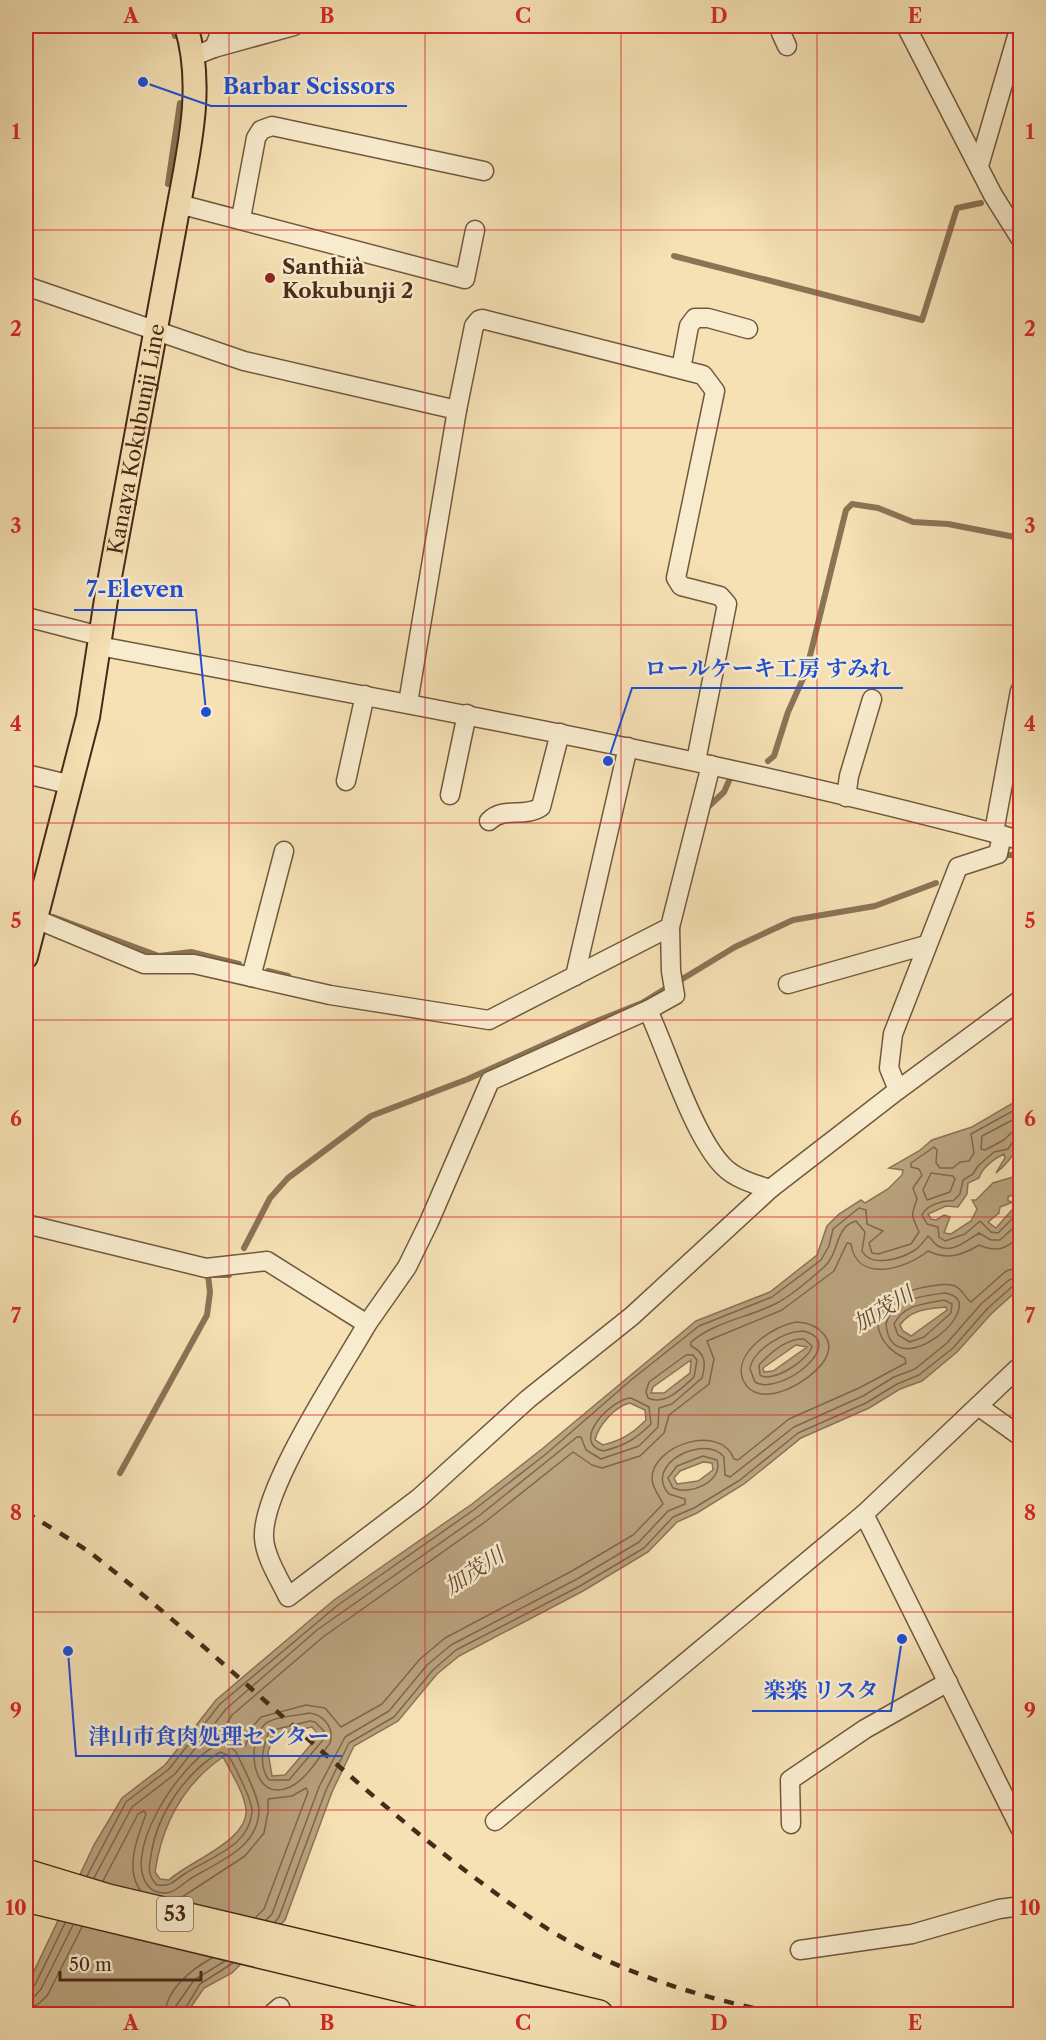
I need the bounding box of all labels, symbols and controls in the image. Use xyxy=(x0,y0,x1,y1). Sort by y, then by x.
text: A xyxy=(122,4,139,28)
text: B xyxy=(320,4,335,28)
text: C xyxy=(515,4,531,28)
text: D xyxy=(710,4,728,28)
text: E xyxy=(908,4,922,28)
callout: Barbar Scissors xyxy=(211,66,407,106)
text: Barbar Scissors xyxy=(223,73,395,100)
text: 1 xyxy=(12,120,21,144)
text: 1 xyxy=(1026,120,1035,144)
place label: Santhià Kokubunji 2 xyxy=(282,254,413,303)
marker: Santhià Kokubunji 2 xyxy=(263,271,277,285)
text: 2 xyxy=(10,317,22,341)
text: 2 xyxy=(1024,317,1036,341)
street label: Kanaya Kokubunji Line xyxy=(102,322,169,556)
text: 3 xyxy=(10,514,22,538)
text: 3 xyxy=(1024,514,1036,538)
callout: 7-Eleven xyxy=(74,570,196,610)
text: 7-Eleven xyxy=(86,576,184,603)
callout: ロールケーキ工房 すみれ xyxy=(632,648,903,688)
text: ロールケーキ工房 すみれ xyxy=(645,655,891,682)
text: 4 xyxy=(10,712,22,736)
text: 4 xyxy=(1024,712,1036,736)
text: 5 xyxy=(10,909,22,933)
text: 5 xyxy=(1024,909,1036,933)
text: 6 xyxy=(10,1107,22,1131)
text: 6 xyxy=(1024,1107,1036,1131)
water label: 加茂川 xyxy=(848,1279,920,1338)
text: 7 xyxy=(11,1304,22,1328)
text: 7 xyxy=(1025,1304,1036,1328)
text: 8 xyxy=(10,1501,22,1525)
text: 8 xyxy=(1024,1501,1036,1525)
water label: 加茂川 xyxy=(439,1541,511,1600)
callout: 楽楽 リスタ xyxy=(752,1671,891,1711)
text: 楽楽 リスタ xyxy=(763,1677,879,1704)
text: 9 xyxy=(10,1699,22,1723)
text: 9 xyxy=(1024,1699,1036,1723)
callout: 津山市食肉処理センター xyxy=(76,1716,342,1756)
text: 津山市食肉処理センター xyxy=(88,1723,330,1750)
text: 10 xyxy=(5,1896,27,1920)
text: 10 xyxy=(1019,1896,1041,1920)
road number: 53 xyxy=(157,1897,193,1931)
scale bar xyxy=(60,1944,201,1982)
text: 50 m xyxy=(69,1954,112,1976)
text: A xyxy=(122,2011,139,2035)
text: B xyxy=(320,2011,335,2035)
text: C xyxy=(515,2011,531,2035)
text: D xyxy=(710,2011,728,2035)
text: E xyxy=(908,2011,922,2035)

